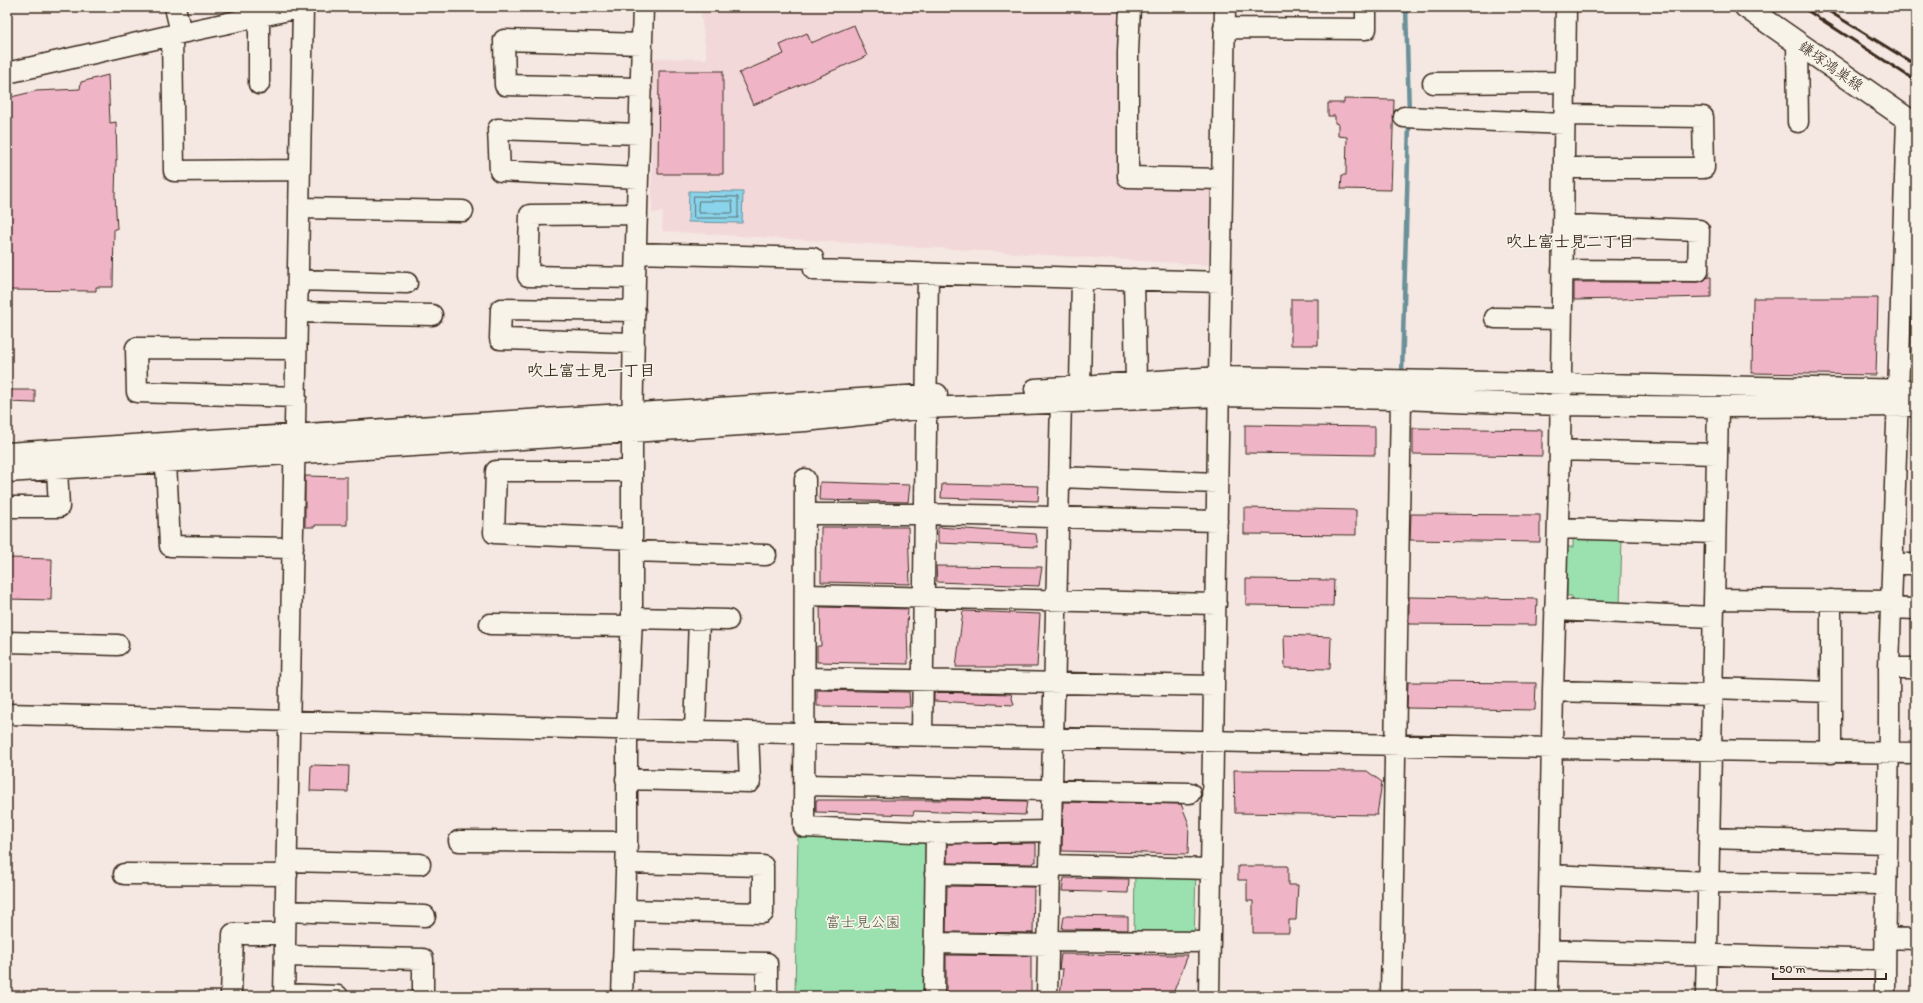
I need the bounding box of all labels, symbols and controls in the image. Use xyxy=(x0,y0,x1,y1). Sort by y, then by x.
street label: 鎌塚鴻巣線 xyxy=(1795,37,1867,95)
district label: 吹上富士見二丁目 xyxy=(1506,232,1634,251)
district label: 吹上富士見一丁目 xyxy=(527,361,655,380)
park label: 富士見公園 xyxy=(825,913,901,931)
scale bar xyxy=(1773,955,1886,981)
text: 50 m xyxy=(1779,962,1805,976)

